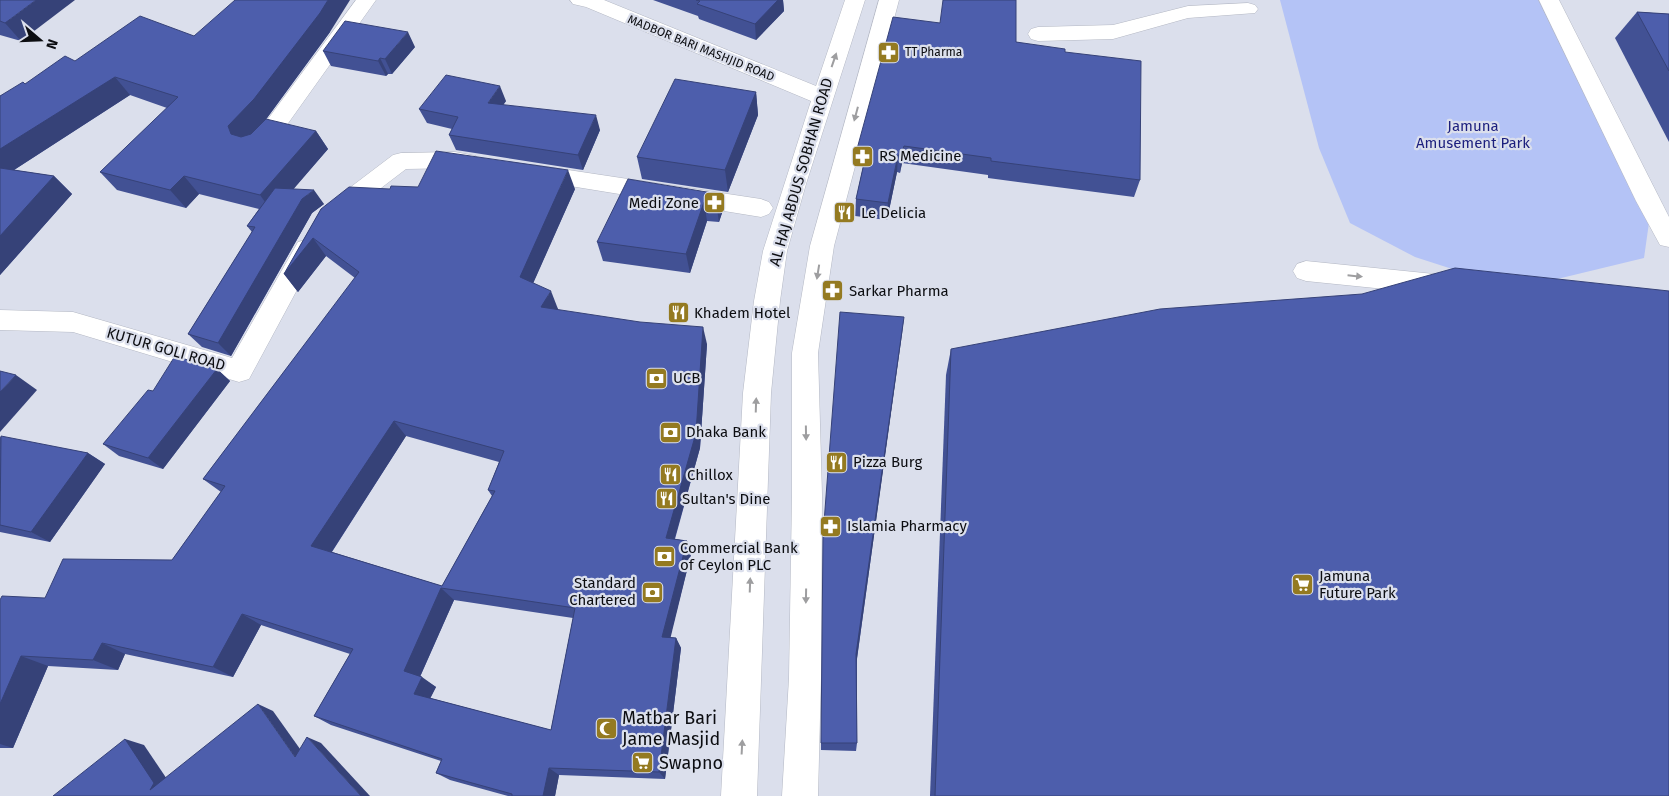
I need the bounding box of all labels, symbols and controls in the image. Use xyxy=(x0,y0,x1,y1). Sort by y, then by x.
street label: MADBOR BARI MASHJID ROAD xyxy=(626,12,777,84)
north arrow xyxy=(15,15,65,65)
text: N xyxy=(42,37,61,51)
pharmacy icon: TT Pharma xyxy=(877,40,901,64)
place label: TT Pharma xyxy=(905,45,962,59)
one-way arrow xyxy=(831,53,838,68)
street label: AL HAJ ABDUS SOBHAN ROAD xyxy=(765,76,837,268)
one-way arrow xyxy=(852,107,860,122)
park label: Jamuna Amusement Park xyxy=(1416,117,1530,152)
pharmacy icon: RS Medicine xyxy=(851,144,875,168)
place label: RS Medicine xyxy=(879,147,962,165)
pharmacy icon: Medi Zone xyxy=(703,191,727,215)
place label: Medi Zone xyxy=(629,194,699,212)
restaurant icon: Le Delicia xyxy=(833,201,857,225)
place label: Le Delicia xyxy=(861,204,926,222)
one-way arrow xyxy=(813,264,821,280)
one-way arrow xyxy=(1347,272,1363,280)
pharmacy icon: Sarkar Pharma xyxy=(821,279,845,303)
place label: Sarkar Pharma xyxy=(849,282,949,300)
restaurant icon: Khadem Hotel xyxy=(666,301,690,325)
place label: Khadem Hotel xyxy=(694,304,791,322)
street label: KUTUR GOLI ROAD xyxy=(105,323,227,375)
bank icon: UCB xyxy=(645,366,669,390)
place label: UCB xyxy=(673,369,700,387)
one-way arrow xyxy=(753,397,761,413)
bank icon: Dhaka Bank xyxy=(658,420,682,444)
place label: Dhaka Bank xyxy=(686,423,766,441)
one-way arrow xyxy=(802,426,810,442)
restaurant icon: Pizza Burg xyxy=(825,450,849,474)
place label: Pizza Burg xyxy=(853,453,922,471)
restaurant icon: Chillox xyxy=(659,463,683,487)
place label: Chillox xyxy=(687,466,734,484)
restaurant icon: Sultan's Dine xyxy=(654,487,678,511)
place label: Sultan's Dine xyxy=(682,490,770,508)
pharmacy icon: Islamia Pharmacy xyxy=(819,514,843,538)
place label: Islamia Pharmacy xyxy=(847,517,967,535)
place label: Commercial Bank of Ceylon PLC xyxy=(680,539,798,574)
bank icon: Commercial Bank of Ceylon PLC xyxy=(652,545,676,569)
place label: Jamuna Future Park xyxy=(1319,567,1396,602)
supermarket icon: Jamuna Future Park xyxy=(1291,573,1315,597)
place label: Standard Chartered xyxy=(569,574,636,609)
one-way arrow xyxy=(746,577,754,593)
bank icon: Standard Chartered xyxy=(640,580,664,604)
one-way arrow xyxy=(802,588,810,604)
place label: Matbar Bari Jame Masjid xyxy=(622,707,720,750)
mosque icon: Matbar Bari Jame Masjid xyxy=(594,716,618,740)
one-way arrow xyxy=(738,739,746,755)
supermarket icon: Swapno xyxy=(631,751,655,775)
place label: Swapno xyxy=(659,752,723,774)

